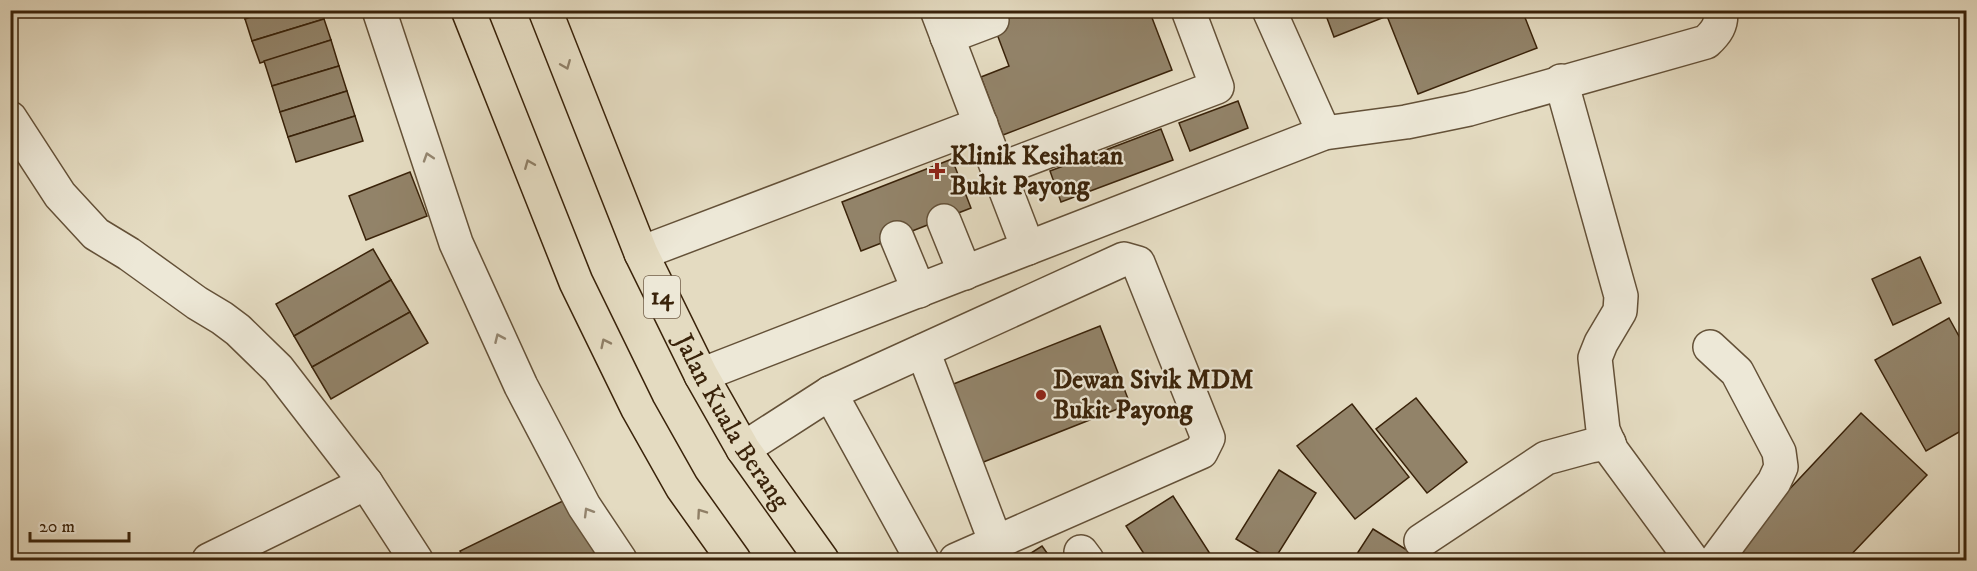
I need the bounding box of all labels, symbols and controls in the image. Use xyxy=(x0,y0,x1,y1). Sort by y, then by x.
one-way arrow xyxy=(559,59,571,70)
place label: Klinik Kesihatan Bukit Payong xyxy=(950,140,1124,203)
one-way arrow xyxy=(422,152,435,163)
one-way arrow xyxy=(523,159,536,170)
marker: Klinik Kesihatan Bukit Payong xyxy=(928,162,946,180)
road number: 14 xyxy=(644,276,680,318)
street label: Jalan Kuala Berang xyxy=(666,327,797,516)
one-way arrow xyxy=(495,334,507,345)
one-way arrow xyxy=(601,338,613,349)
place label: Dewan Sivik MDM Bukit Payong xyxy=(1053,364,1254,427)
marker: Dewan Sivik MDM Bukit Payong xyxy=(1034,388,1048,402)
scale bar xyxy=(30,505,129,543)
one-way arrow xyxy=(583,508,595,518)
one-way arrow xyxy=(697,508,708,519)
text: 20 m xyxy=(39,516,75,538)

